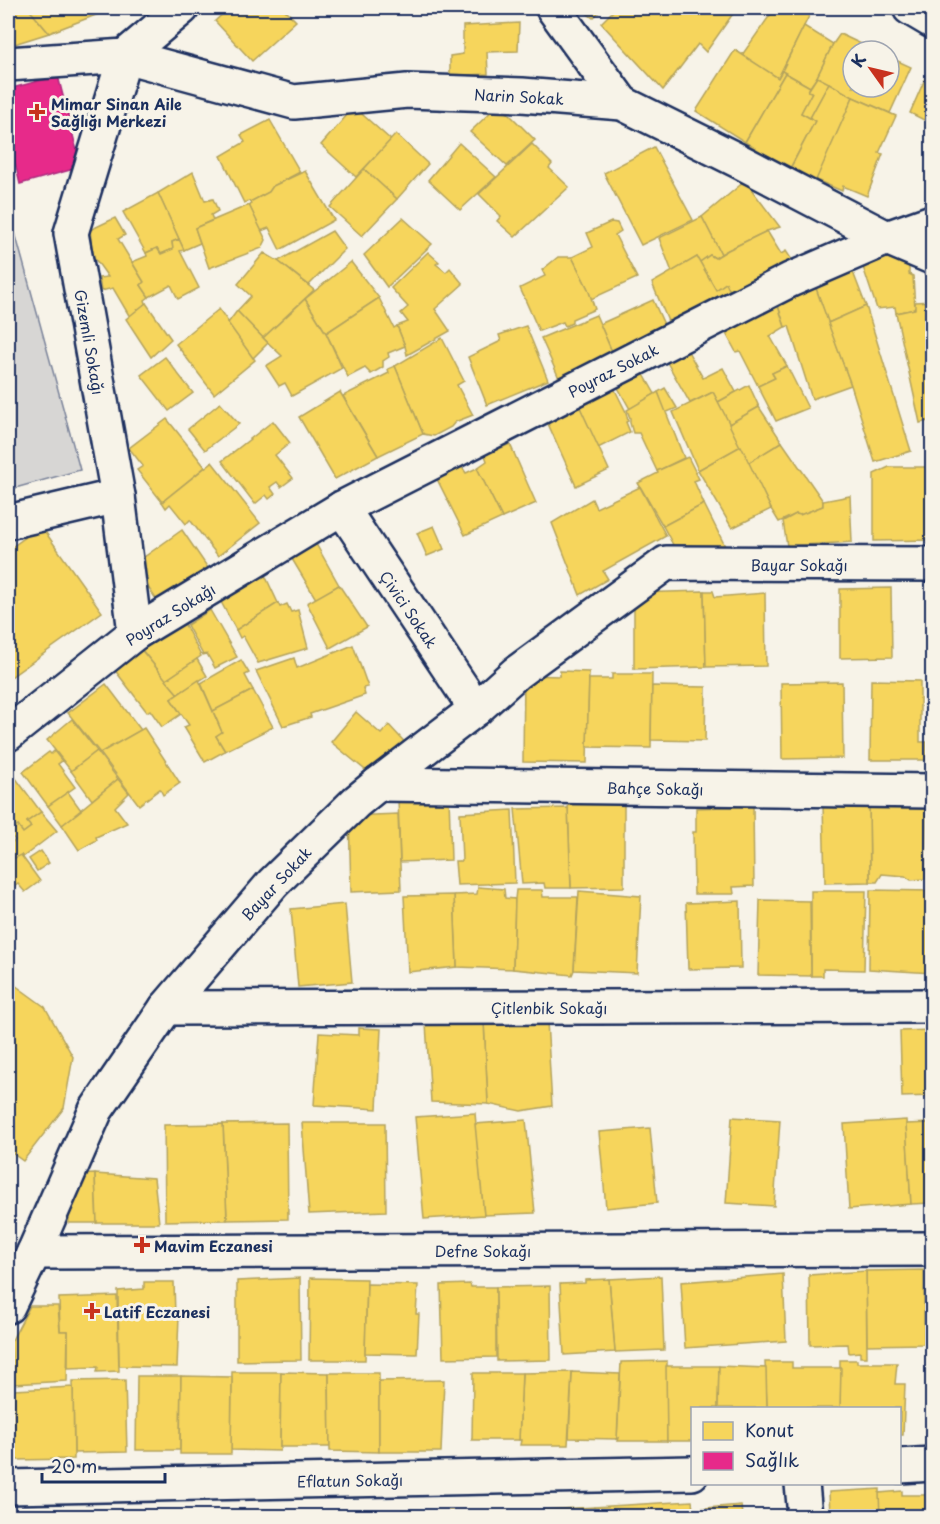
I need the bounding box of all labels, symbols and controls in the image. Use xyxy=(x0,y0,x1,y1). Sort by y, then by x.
north arrow xyxy=(841,39,901,99)
text: K xyxy=(845,48,871,72)
street label: Narin Sokak xyxy=(474,82,565,110)
place label: Mimar Sinan Aile Sağlığı Merkezi xyxy=(51,92,182,132)
marker: Mimar Sinan Aile Sağlığı Merkezi xyxy=(28,103,46,121)
street label: Gizemli Sokağı xyxy=(69,288,111,396)
street label: Poyraz Sokak xyxy=(564,337,662,403)
street label: Bayar Sokağı xyxy=(750,553,848,576)
street label: Çivici Sokak xyxy=(375,566,444,653)
street label: Poyraz Sokağı xyxy=(121,577,219,651)
street label: Bahçe Sokağı xyxy=(606,776,704,800)
street label: Bayar Sokak xyxy=(236,841,317,925)
street label: Çitlenbik Sokağı xyxy=(491,996,607,1019)
place label: Mavim Eczanesi xyxy=(154,1234,273,1257)
marker: Mavim Eczanesi xyxy=(135,1238,149,1252)
street label: Defne Sokağı xyxy=(435,1239,531,1262)
place label: Latif Eczanesi xyxy=(104,1300,210,1323)
marker: Latif Eczanesi xyxy=(85,1304,99,1318)
legend xyxy=(691,1407,901,1485)
text: Konut xyxy=(745,1416,794,1443)
scale bar xyxy=(42,1446,165,1484)
text: Sağlık xyxy=(745,1446,799,1473)
text: 20 m xyxy=(51,1452,97,1479)
street label: Eflatun Sokağı xyxy=(297,1468,403,1492)

